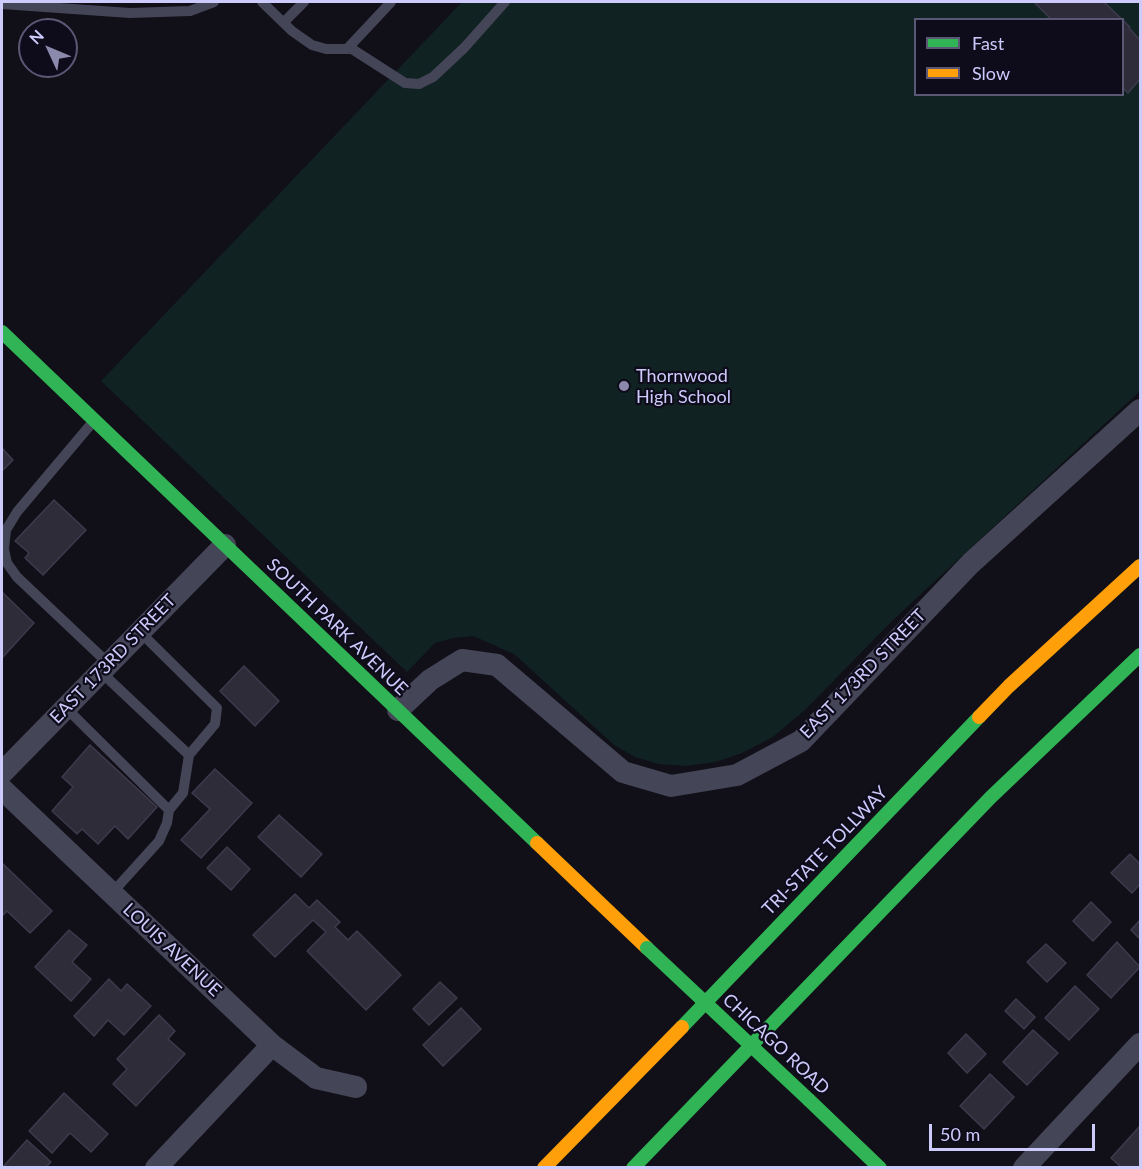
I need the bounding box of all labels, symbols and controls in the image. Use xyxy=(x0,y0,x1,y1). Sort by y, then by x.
north arrow xyxy=(18,18,78,78)
legend xyxy=(914,18,1124,96)
text: N xyxy=(25,26,47,48)
text: Fast xyxy=(972,32,1004,54)
text: Slow xyxy=(972,62,1010,84)
place label: Thornwood High School xyxy=(636,365,731,407)
marker: Thornwood High School xyxy=(617,379,631,393)
street label: SOUTH PARK AVENUE xyxy=(262,554,412,700)
street label: EAST 173RD STREET xyxy=(46,590,180,728)
street label: EAST 173RD STREET xyxy=(796,605,930,743)
street label: TRI-STATE TOLLWAY xyxy=(758,782,892,920)
street label: LOUIS AVENUE xyxy=(118,899,226,1001)
street label: CHICAGO ROAD xyxy=(718,989,834,1099)
scale bar xyxy=(932,1112,1098,1150)
text: 50 m xyxy=(940,1123,980,1145)

